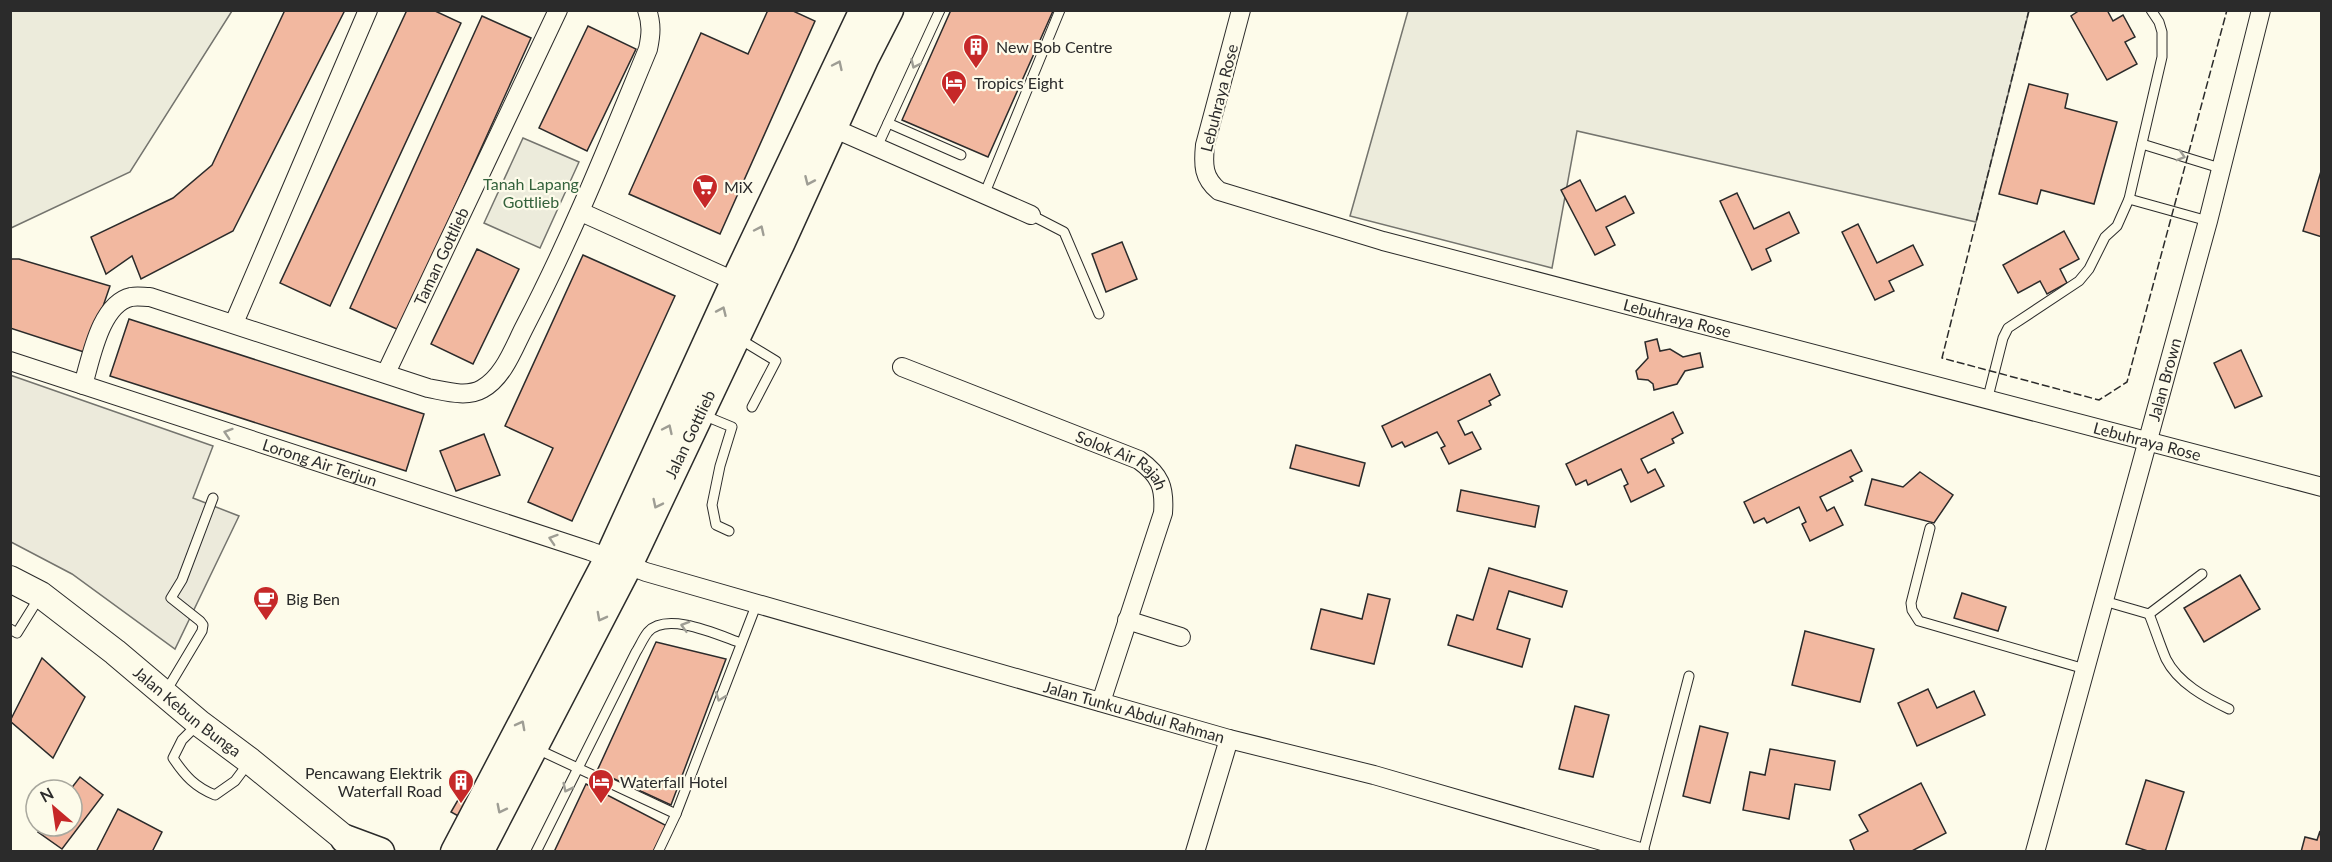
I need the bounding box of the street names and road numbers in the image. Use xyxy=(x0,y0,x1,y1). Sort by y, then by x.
street label: Lebuhraya Rose xyxy=(1196,42,1241,154)
street label: Taman Gottlieb xyxy=(409,204,472,308)
street label: Lebuhraya Rose xyxy=(1621,294,1733,341)
street label: Jalan Brown xyxy=(2144,336,2185,423)
street label: Jalan Gottlieb xyxy=(660,387,719,481)
street label: Lebuhraya Rose xyxy=(2092,418,2203,464)
street label: Solok Air Rajah xyxy=(1073,426,1172,492)
street label: Lorong Air Terjun xyxy=(260,434,380,490)
street label: Jalan Kebun Bunga xyxy=(130,662,245,760)
street label: Jalan Tunku Abdul Rahman xyxy=(1042,676,1227,746)

